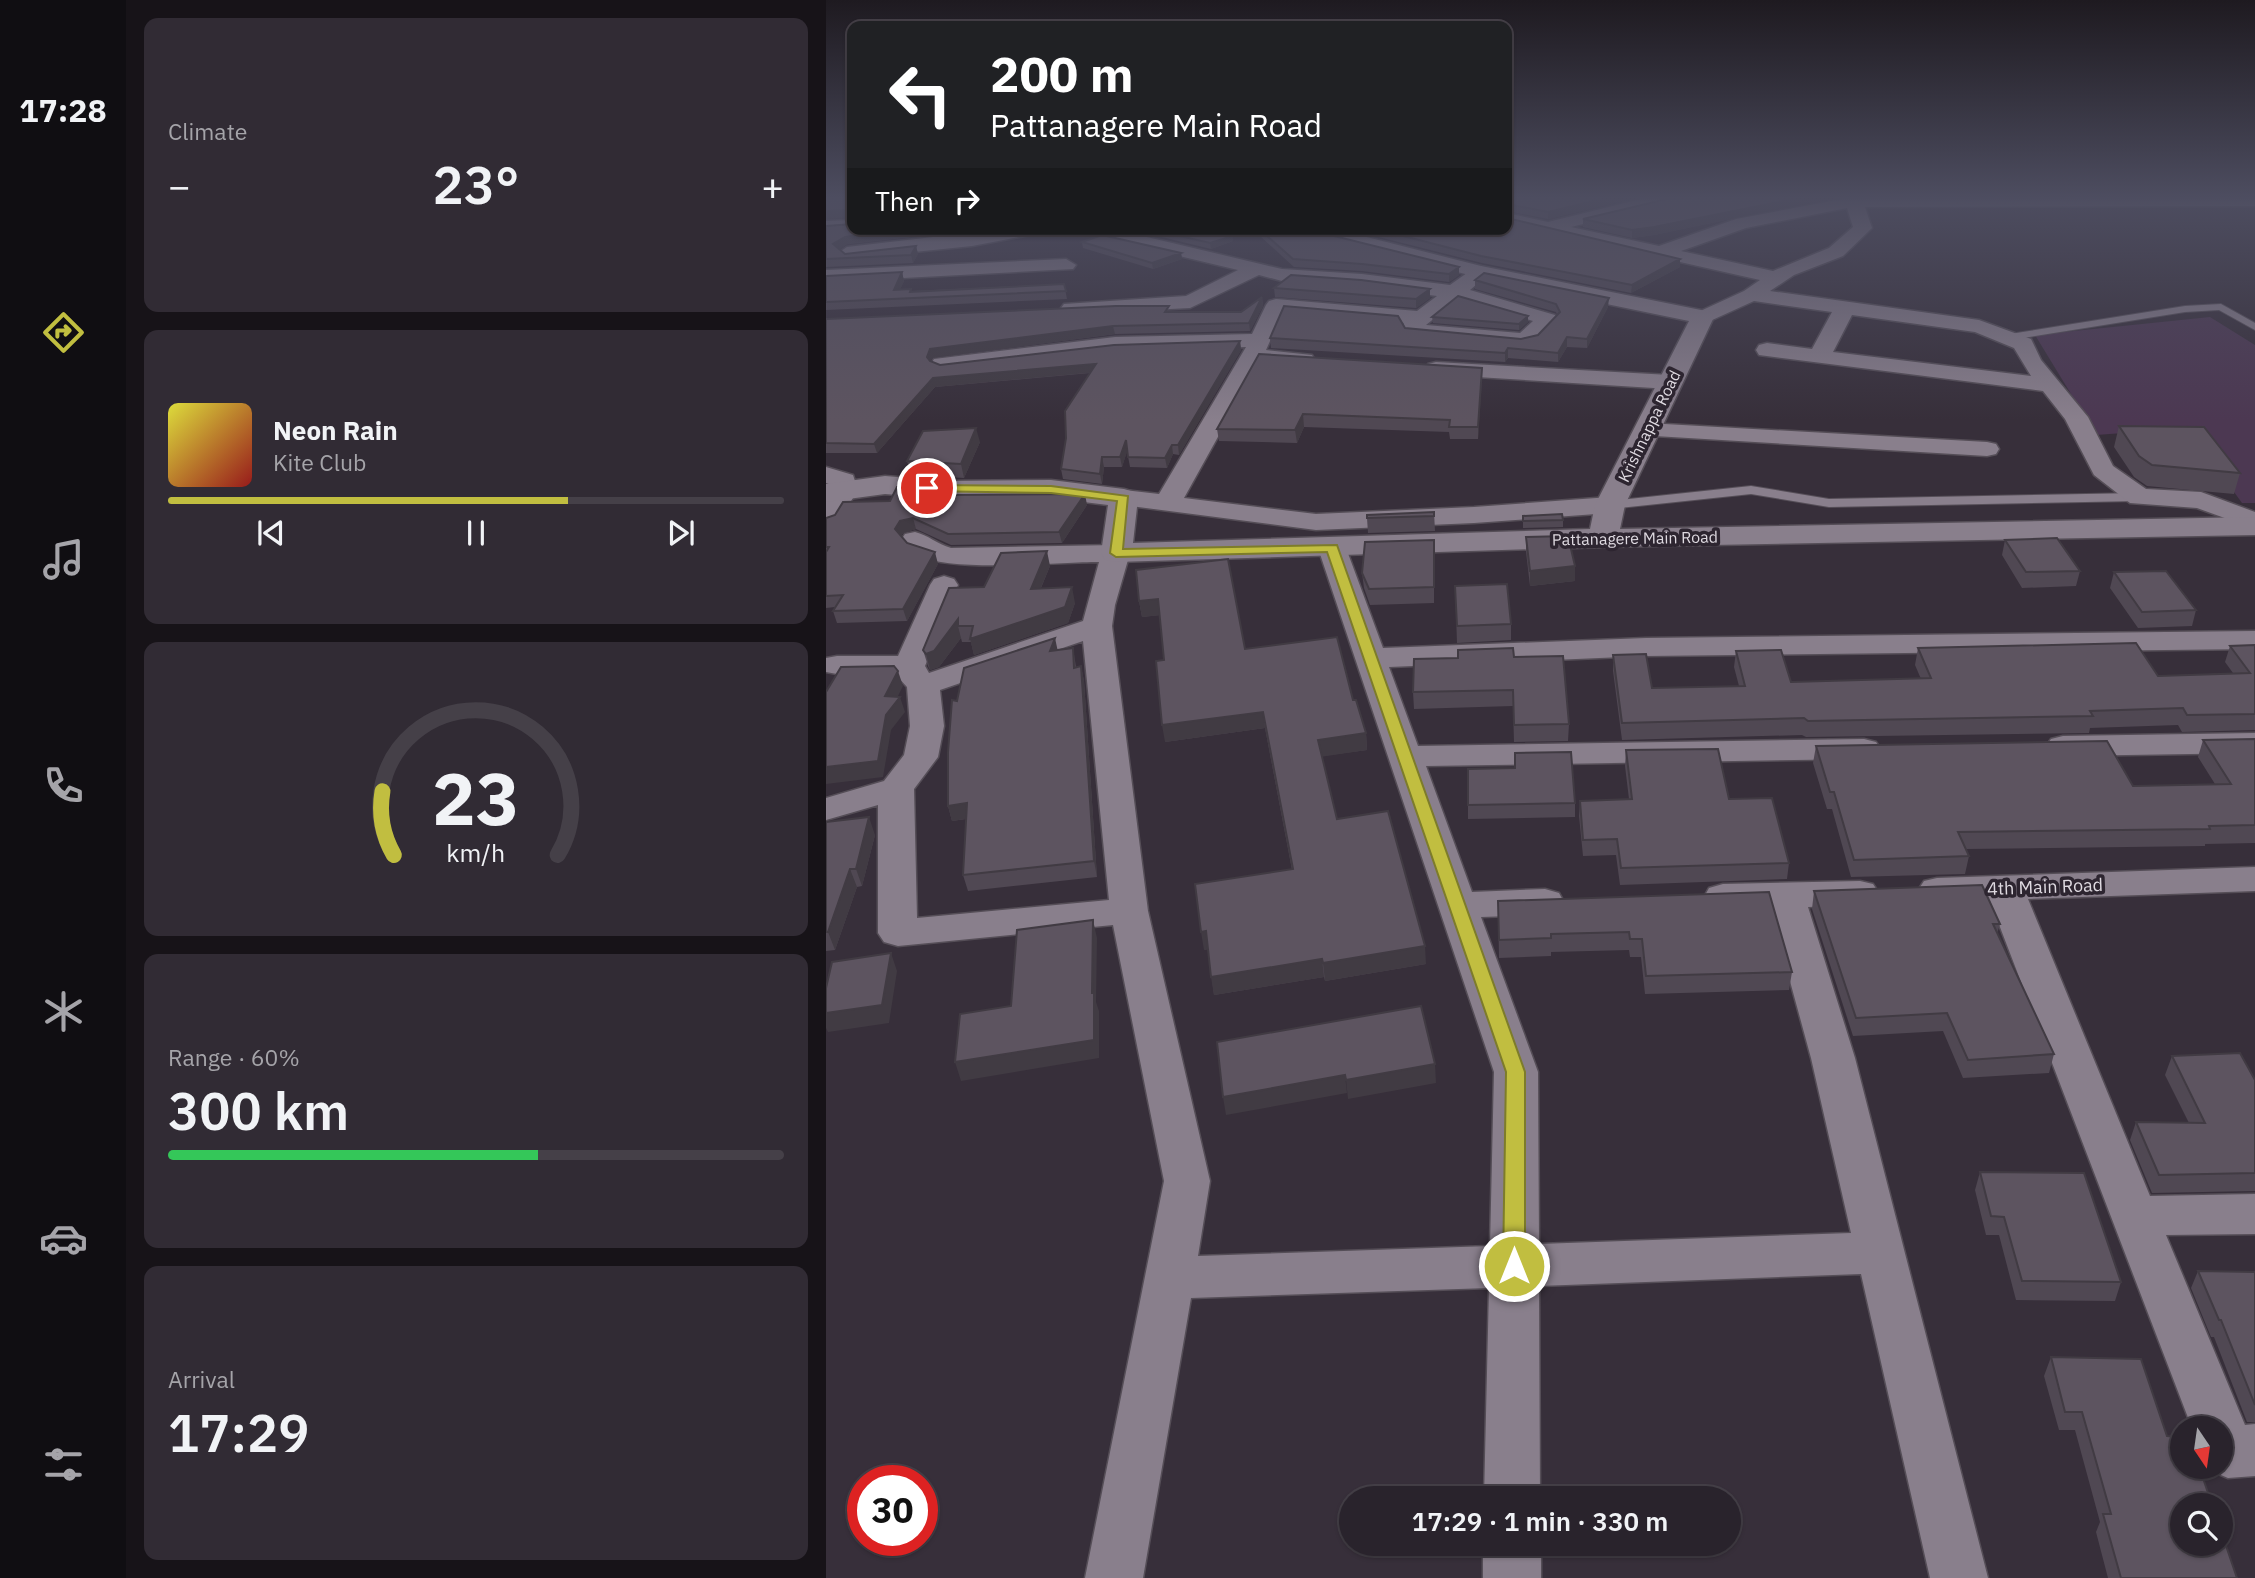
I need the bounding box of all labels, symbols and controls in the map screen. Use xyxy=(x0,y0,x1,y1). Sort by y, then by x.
text: 200 m xyxy=(990,42,1134,105)
icon: left xyxy=(875,49,966,140)
text: 17:28 xyxy=(19,89,107,131)
text: Pattanagere Main Road xyxy=(990,104,1322,146)
text: Climate xyxy=(168,116,247,146)
text: 23° xyxy=(433,151,519,218)
text: − xyxy=(168,161,191,210)
text: + xyxy=(761,161,784,210)
icon: right xyxy=(948,182,986,220)
text: Then xyxy=(875,184,934,218)
icon: directions xyxy=(39,308,88,357)
street label: Krishnappa Road xyxy=(1613,367,1685,485)
text: Neon Rain xyxy=(273,413,398,447)
text: Kite Club xyxy=(273,447,366,477)
pin xyxy=(897,458,957,518)
icon: arrive xyxy=(908,469,946,507)
icon: previous xyxy=(252,514,290,552)
icon: pause xyxy=(457,514,495,552)
icon: next xyxy=(662,514,700,552)
street label: Pattanagere Main Road xyxy=(1552,527,1718,549)
icon: music xyxy=(39,535,88,584)
text: 23 xyxy=(432,750,520,845)
icon: phone xyxy=(39,761,88,810)
text: km/h xyxy=(447,836,505,869)
street label: 4th Main Road xyxy=(1987,873,2103,900)
icon: climate xyxy=(39,987,88,1036)
text: Range · 60% xyxy=(168,1042,300,1072)
text: 300 km xyxy=(168,1077,349,1144)
icon: car xyxy=(39,1214,88,1263)
position arrow xyxy=(1477,1229,1551,1303)
text: Arrival xyxy=(168,1364,235,1394)
text: 17:29 xyxy=(168,1399,309,1466)
north arrow xyxy=(2170,1416,2233,1479)
map controls xyxy=(2170,1416,2233,1556)
icon: filters xyxy=(39,1440,88,1489)
speed limit sign: 30 xyxy=(847,1465,938,1556)
button: search xyxy=(2170,1493,2233,1556)
text: 17:29 · 1 min · 330 m xyxy=(1412,1504,1668,1538)

